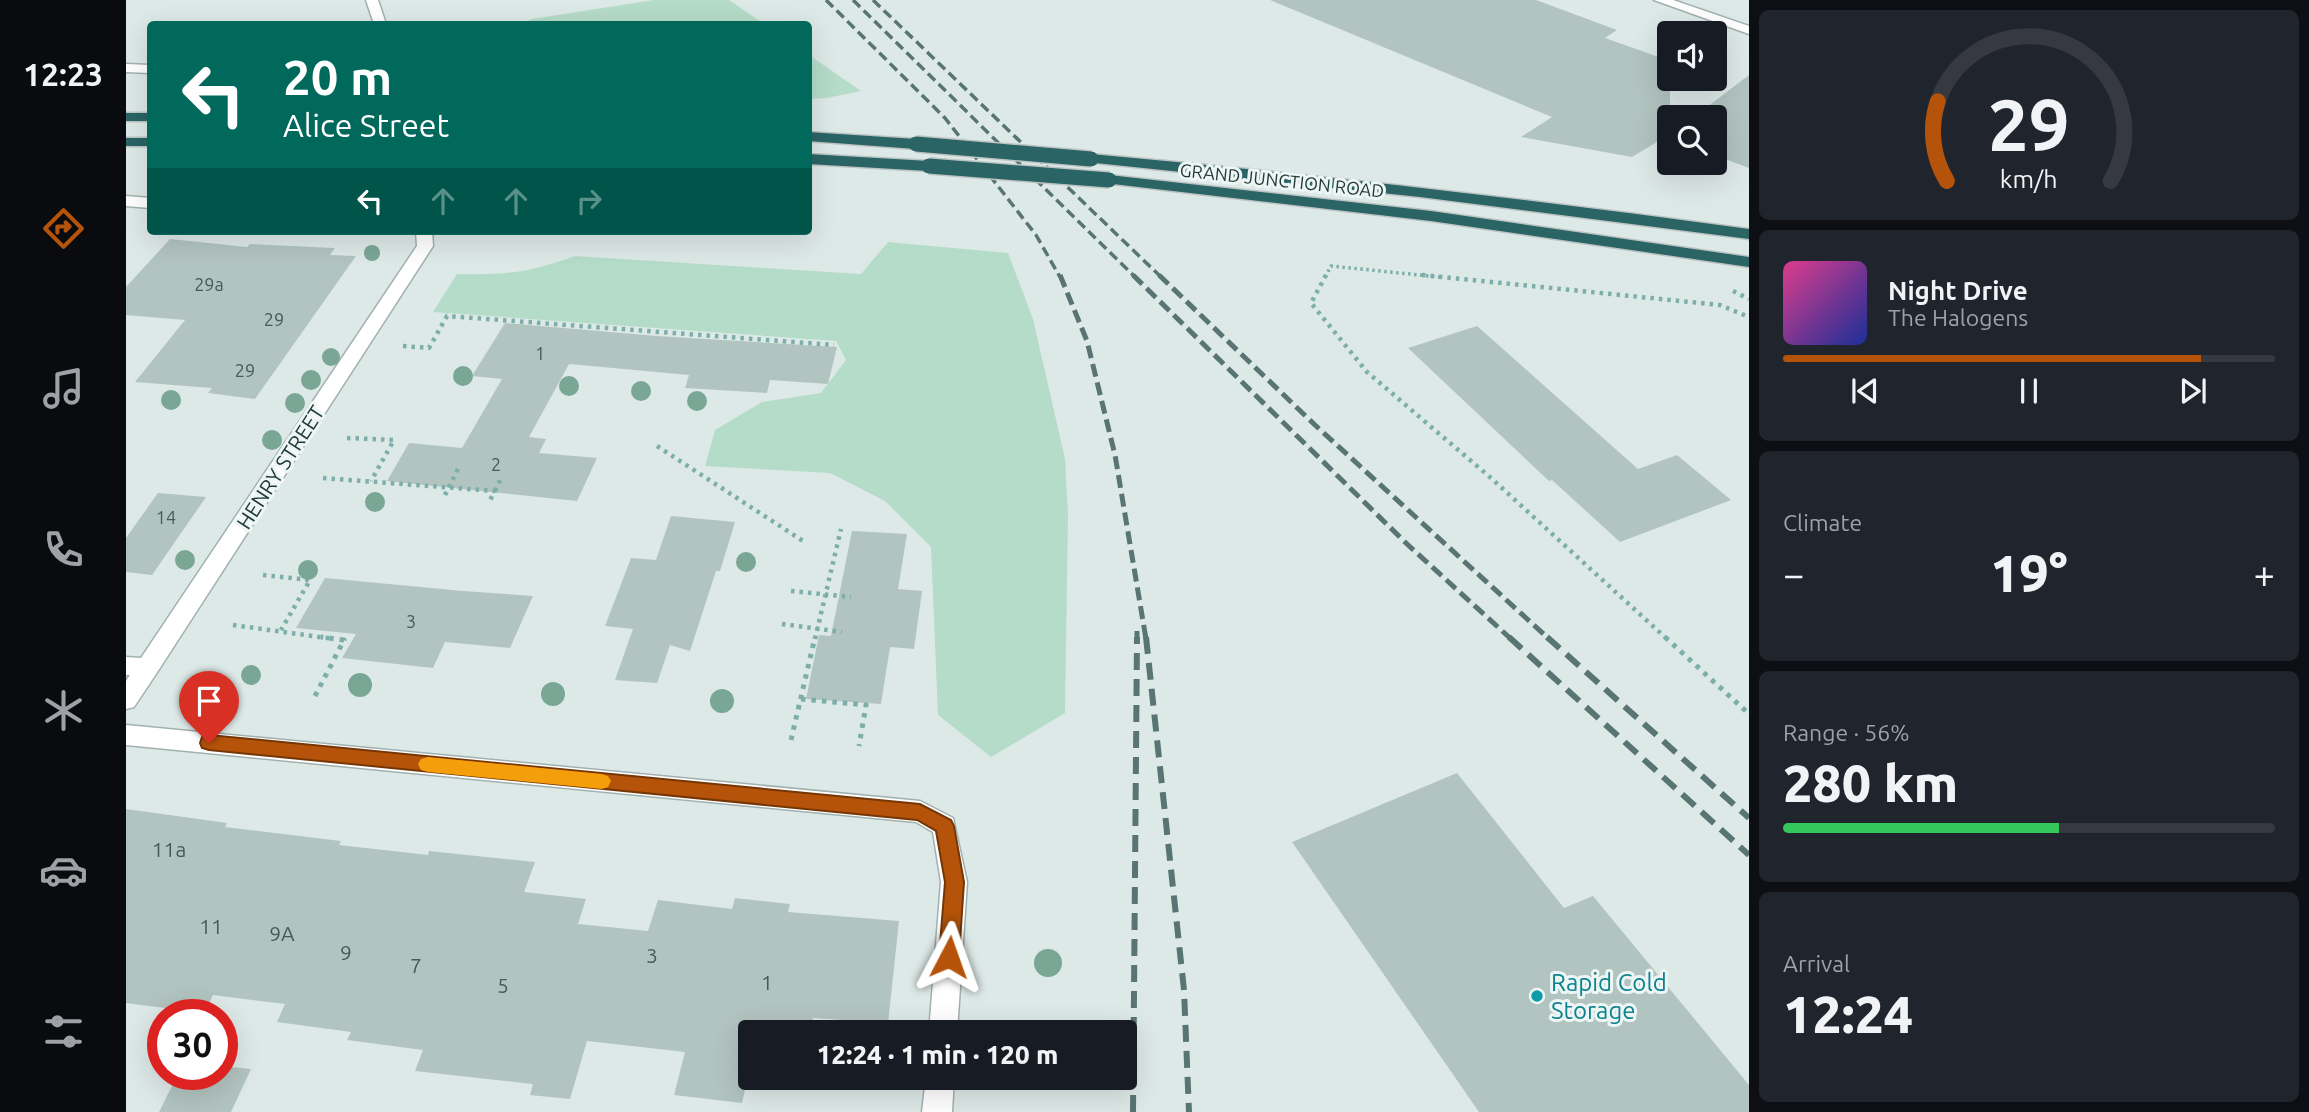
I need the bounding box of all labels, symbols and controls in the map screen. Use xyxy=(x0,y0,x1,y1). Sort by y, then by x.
map controls xyxy=(1657,21,1727,175)
button: sound xyxy=(1657,21,1727,91)
icon: left xyxy=(168,49,259,140)
text: 20 m xyxy=(283,49,392,104)
text: 12:23 xyxy=(23,56,103,92)
text: 29 xyxy=(1988,84,2070,166)
button: search xyxy=(1657,105,1727,175)
text: Alice Street xyxy=(283,107,449,143)
street label: GRAND JUNCTION ROAD xyxy=(1179,159,1385,201)
text: km/h xyxy=(2000,165,2058,193)
icon: left xyxy=(351,182,389,220)
icon: ahead xyxy=(424,182,462,220)
icon: ahead xyxy=(497,182,535,220)
icon: right xyxy=(570,182,608,220)
icon: directions xyxy=(39,204,88,253)
house number: 29a xyxy=(194,274,224,294)
text: Night Drive xyxy=(1888,276,2028,305)
text: The Halogens xyxy=(1888,305,2028,330)
house number: 29 xyxy=(264,309,284,329)
house number: 1 xyxy=(535,343,545,363)
house number: 29 xyxy=(235,360,255,380)
icon: music xyxy=(39,364,88,413)
icon: previous xyxy=(1846,372,1884,410)
icon: pause xyxy=(2010,372,2048,410)
icon: next xyxy=(2174,372,2212,410)
street label: HENRY STREET xyxy=(231,401,329,533)
house number: 2 xyxy=(491,454,501,474)
house number: 14 xyxy=(156,507,176,527)
text: Climate xyxy=(1783,510,1862,535)
icon: phone xyxy=(39,525,88,574)
text: 19° xyxy=(1990,544,2068,602)
text: − xyxy=(1783,553,1804,595)
text: + xyxy=(2254,553,2275,595)
house number: 3 xyxy=(406,611,416,631)
pin xyxy=(179,671,239,743)
icon: arrive xyxy=(190,682,228,720)
icon: climate xyxy=(39,686,88,735)
text: Range · 56% xyxy=(1783,720,1910,745)
text: 280 km xyxy=(1783,754,1958,812)
house number: 11a xyxy=(152,837,186,861)
icon: car xyxy=(39,846,88,895)
house number: 11 xyxy=(199,914,223,938)
position arrow xyxy=(912,920,986,994)
house number: 9A xyxy=(269,921,295,945)
house number: 9 xyxy=(340,940,352,964)
house number: 3 xyxy=(646,943,658,967)
text: Arrival xyxy=(1783,951,1850,976)
house number: 7 xyxy=(410,953,422,977)
place label: Rapid Cold Storage xyxy=(1551,969,1667,1024)
house number: 1 xyxy=(761,970,773,994)
house number: 5 xyxy=(497,973,509,997)
text: 12:24 xyxy=(1783,985,1913,1043)
marker: Rapid Cold Storage xyxy=(1529,988,1545,1004)
speed limit sign: 30 xyxy=(147,999,238,1090)
icon: filters xyxy=(39,1007,88,1056)
text: 12:24 · 1 min · 120 m xyxy=(817,1040,1058,1069)

